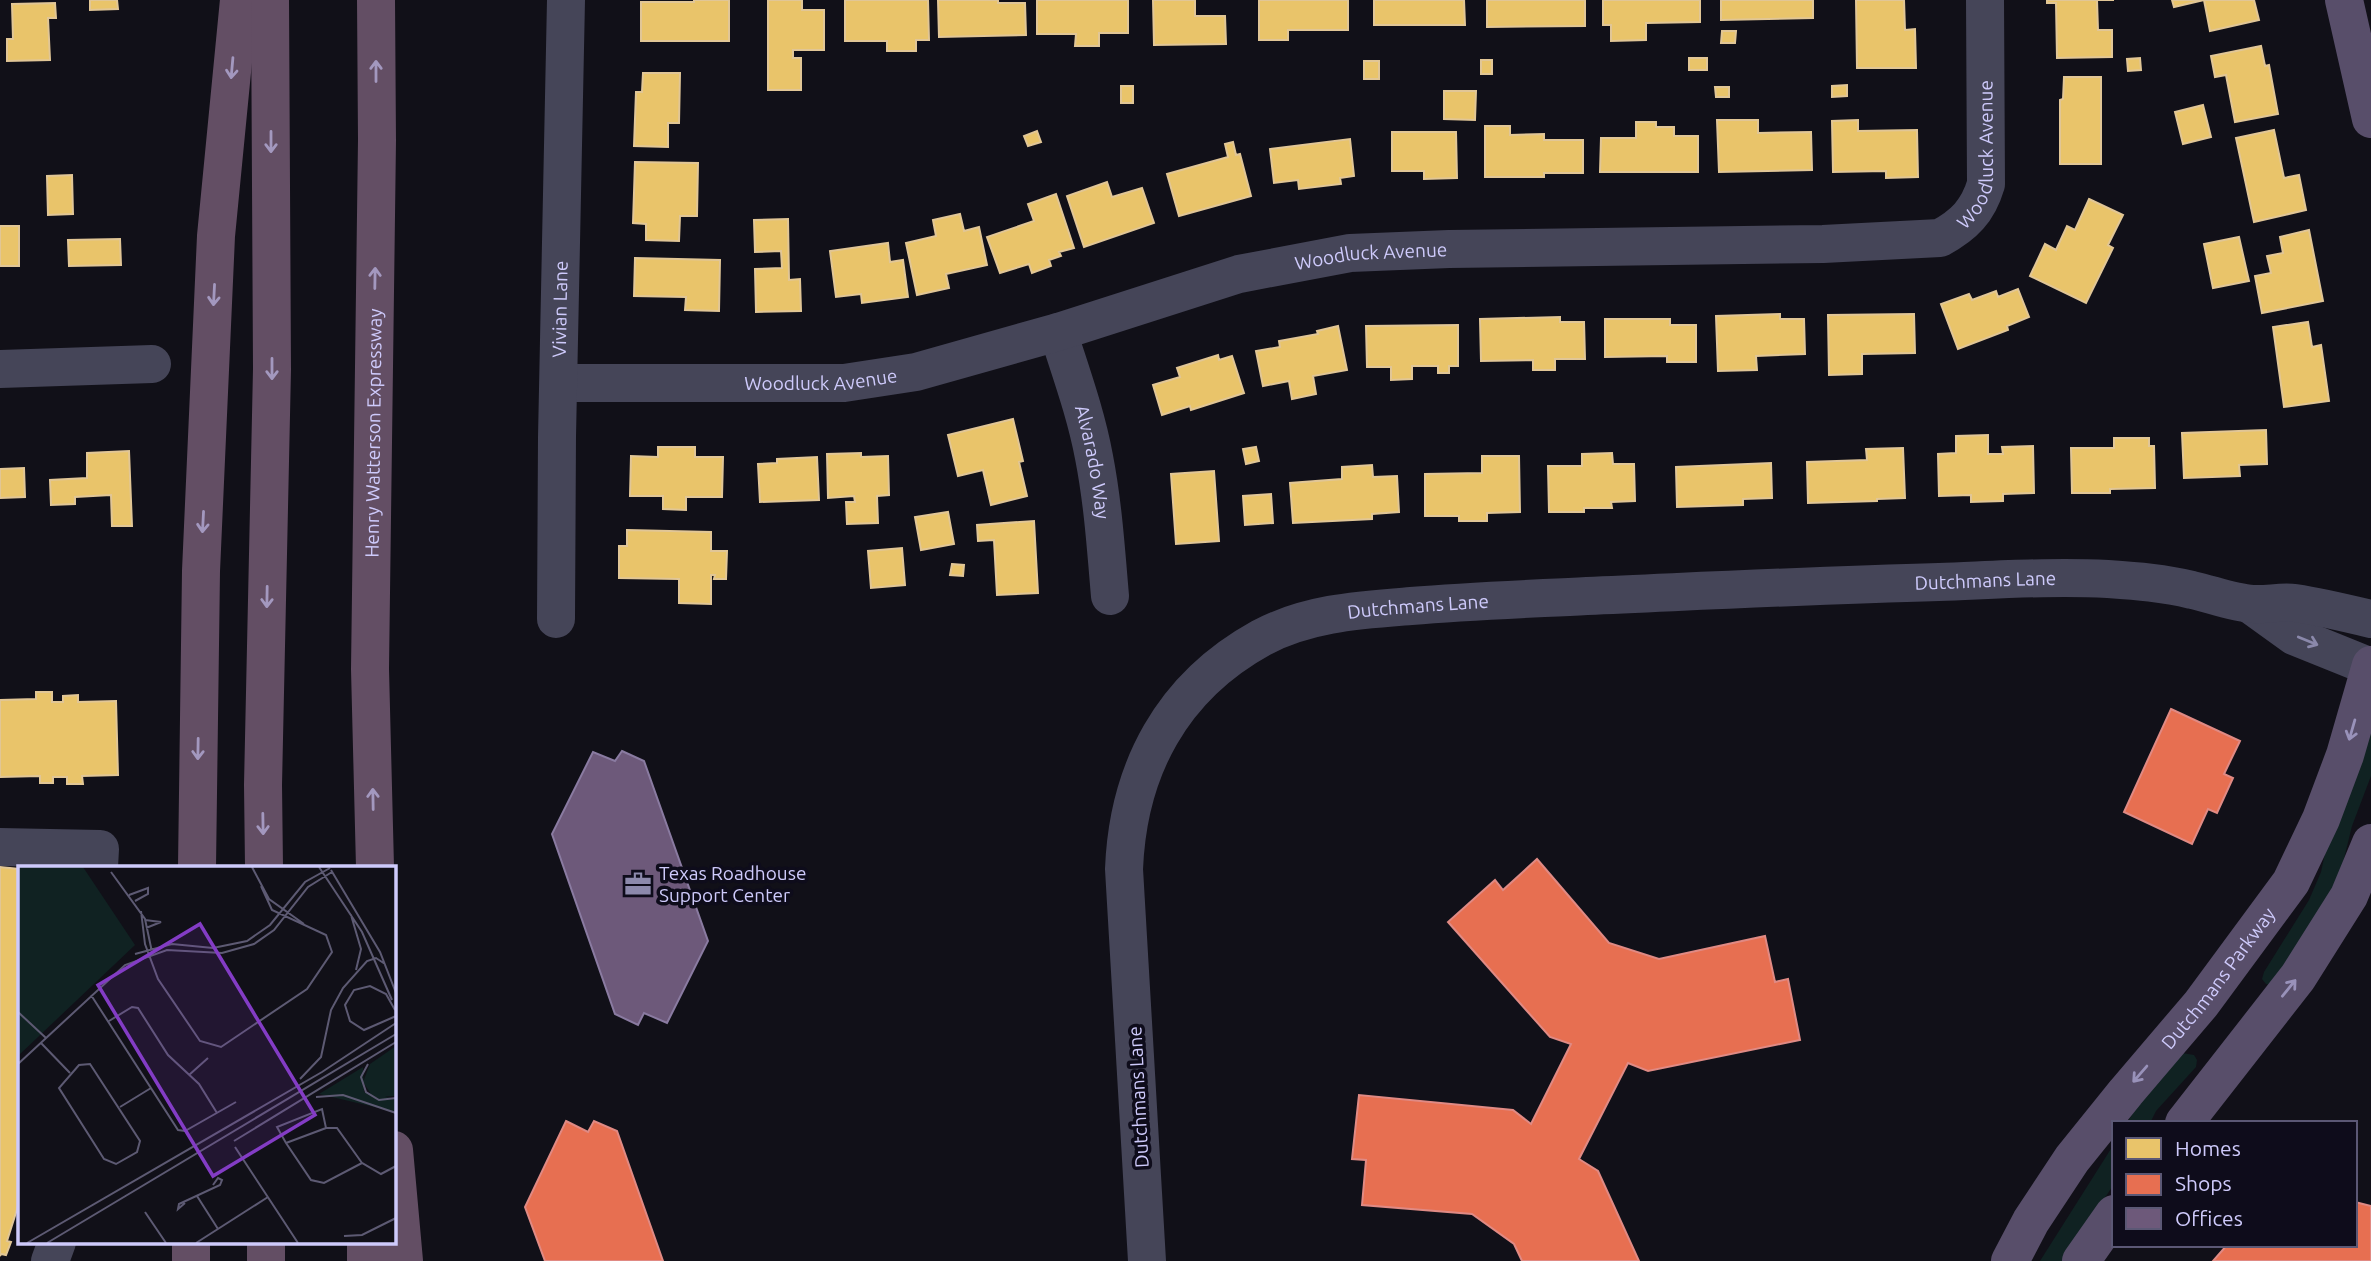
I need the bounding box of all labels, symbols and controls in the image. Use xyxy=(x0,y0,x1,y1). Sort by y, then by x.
one-way arrow xyxy=(226,56,239,79)
one-way arrow xyxy=(369,60,383,83)
street label: Woodluck Avenue xyxy=(1952,80,1997,233)
one-way arrow xyxy=(264,130,277,153)
street label: Woodluck Avenue xyxy=(1293,238,1448,274)
street label: Vivian Lane xyxy=(548,260,572,358)
one-way arrow xyxy=(368,266,382,289)
one-way arrow xyxy=(207,283,220,306)
street label: Henry Watterson Expressway xyxy=(360,308,386,558)
one-way arrow xyxy=(265,357,279,380)
street label: Woodluck Avenue xyxy=(744,364,899,394)
street label: Alvarado Way xyxy=(1071,402,1114,520)
one-way arrow xyxy=(197,510,210,533)
street label: Dutchmans Lane xyxy=(1914,567,2056,594)
one-way arrow xyxy=(260,585,274,608)
street label: Dutchmans Lane xyxy=(1346,590,1489,623)
one-way arrow xyxy=(2296,636,2318,649)
one-way arrow xyxy=(2345,719,2358,741)
one-way arrow xyxy=(192,738,205,761)
one-way arrow xyxy=(366,788,380,811)
one-way arrow xyxy=(257,812,270,835)
place label: Texas Roadhouse Support Center xyxy=(659,862,806,906)
inset map xyxy=(18,866,396,1244)
office icon: Texas Roadhouse Support Center xyxy=(623,869,653,899)
street label: Dutchmans Parkway xyxy=(2157,903,2279,1053)
one-way arrow xyxy=(2281,979,2297,997)
street label: Dutchmans Lane xyxy=(1123,1026,1153,1168)
one-way arrow xyxy=(2133,1065,2149,1083)
legend xyxy=(2112,1121,2357,1247)
text: Homes xyxy=(2175,1136,2241,1160)
text: Shops xyxy=(2175,1171,2232,1195)
text: Offices xyxy=(2175,1206,2243,1230)

